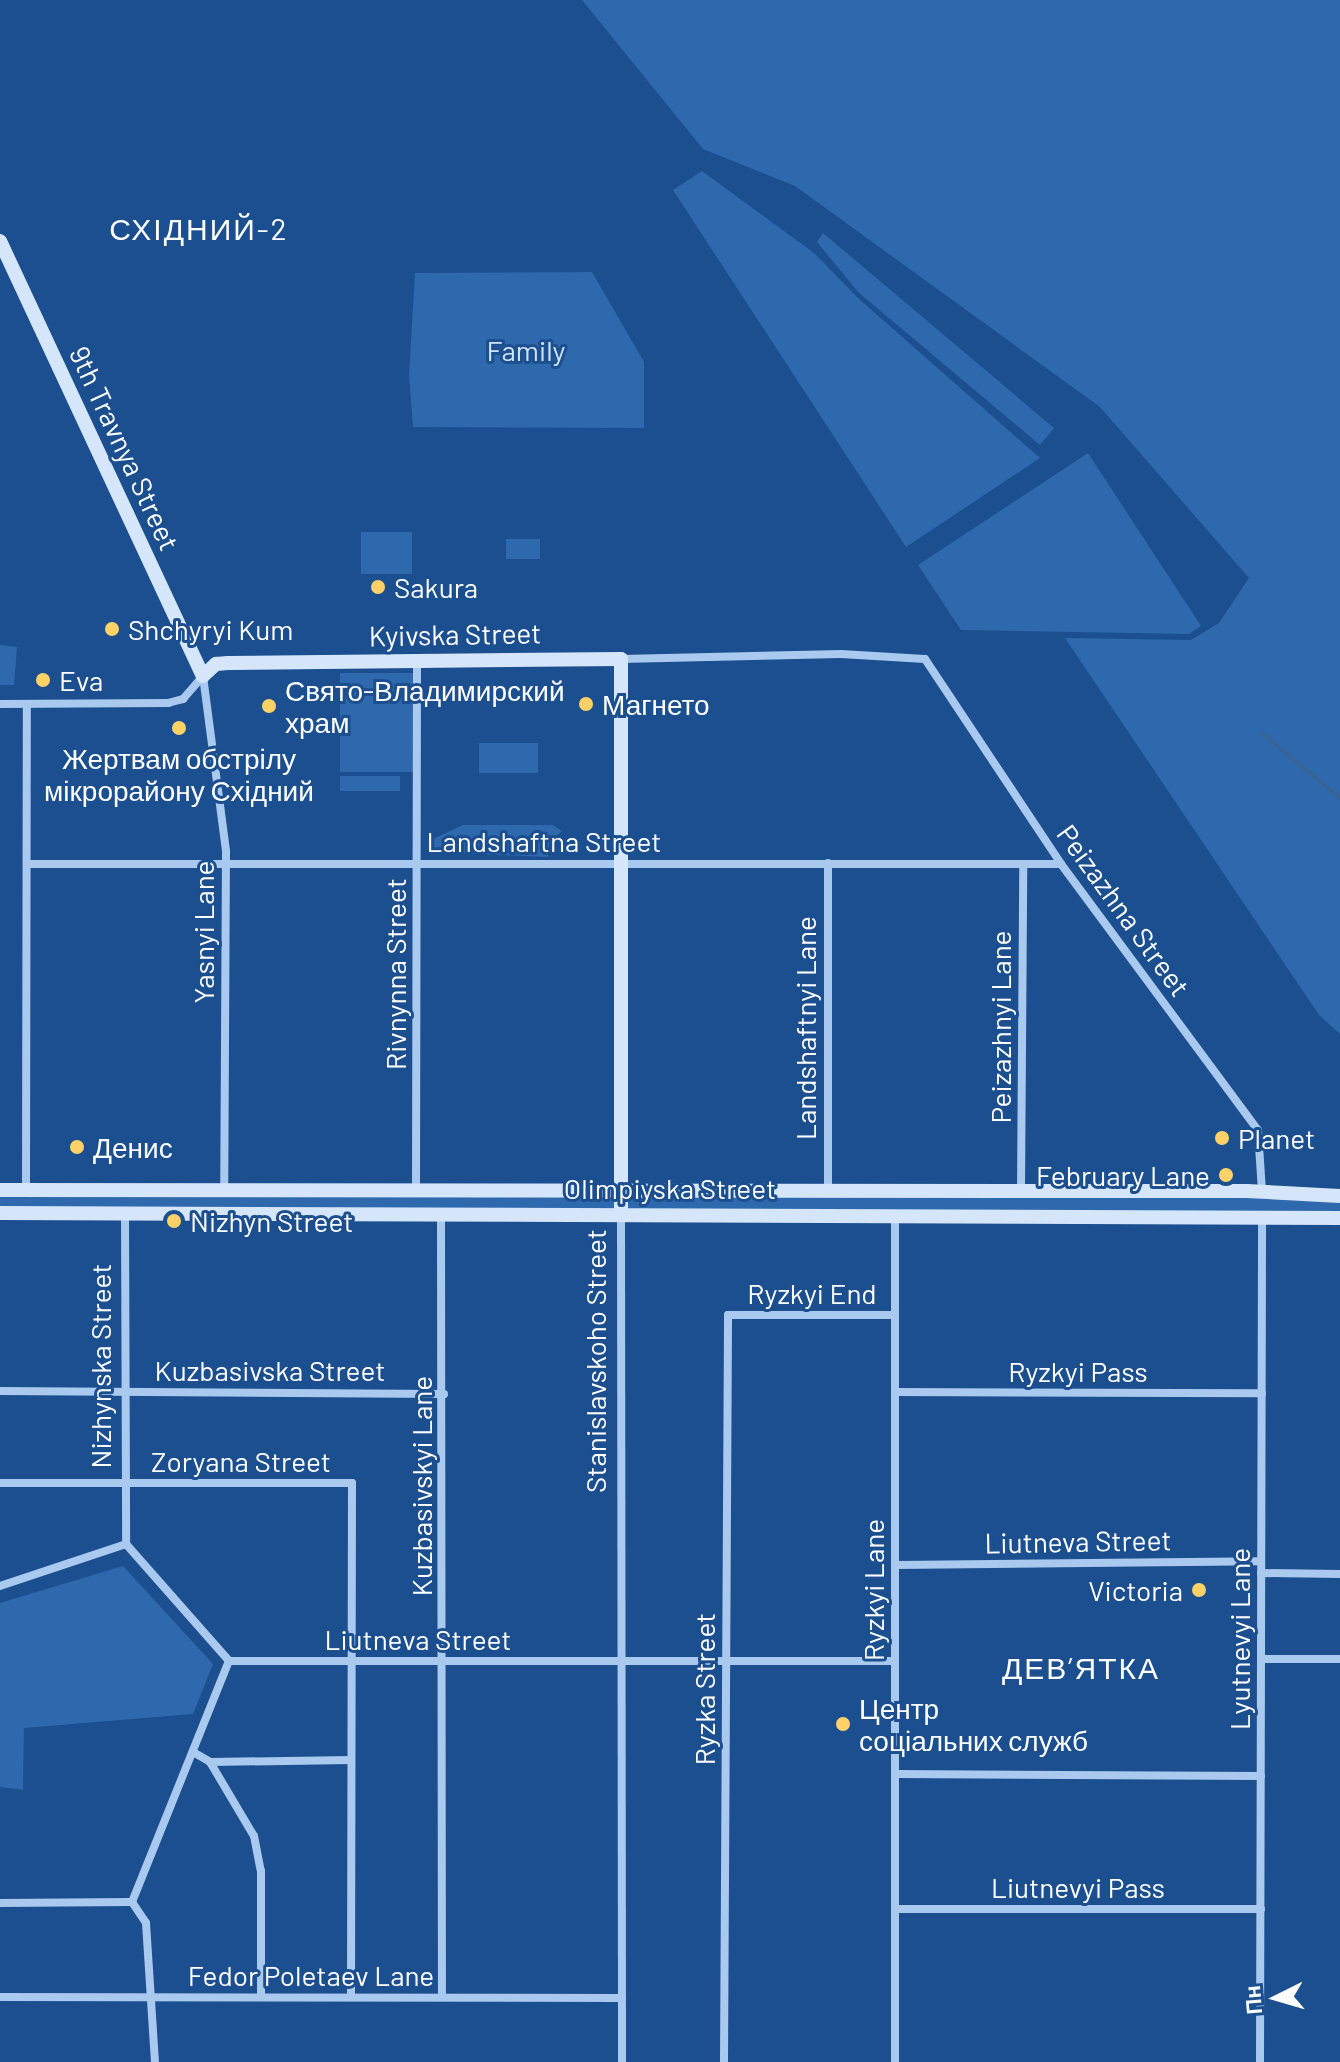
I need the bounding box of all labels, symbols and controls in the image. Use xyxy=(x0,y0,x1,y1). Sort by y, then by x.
district label: СХІДНИЙ-2 xyxy=(109,210,289,246)
park label: Family xyxy=(487,333,565,367)
street label: 9th Travnya Street xyxy=(63,341,187,555)
place label: Sakura xyxy=(394,570,478,604)
marker: Sakura xyxy=(369,578,387,596)
place label: Shchyryi Kum xyxy=(128,612,293,646)
street label: Kyivska Street xyxy=(368,616,542,652)
marker: Shchyryi Kum xyxy=(103,620,121,638)
place label: Eva xyxy=(59,663,103,697)
marker: Eva xyxy=(34,671,52,689)
place label: Свято-Владимирский храм xyxy=(285,673,565,739)
place label: Магнето xyxy=(602,687,710,721)
marker: Магнето xyxy=(577,695,595,713)
marker: Свято-Владимирский храм xyxy=(260,697,278,715)
marker: Жертвам обстрілу мікрорайону Східний xyxy=(170,719,188,737)
place label: Жертвам обстрілу мікрорайону Східний xyxy=(44,741,314,807)
street label: Peizazhna Street xyxy=(1050,818,1198,1002)
street label: Landshaftna Street xyxy=(427,824,661,858)
street label: Yasnyi Lane xyxy=(186,861,220,1003)
street label: Rivnynna Street xyxy=(378,878,412,1070)
street label: Landshaftnyi Lane xyxy=(788,916,822,1140)
street label: Peizazhnyi Lane xyxy=(983,931,1017,1123)
place label: Planet xyxy=(1238,1121,1315,1155)
marker: Planet xyxy=(1213,1129,1231,1147)
place label: Денис xyxy=(93,1130,173,1164)
marker: Денис xyxy=(68,1138,86,1156)
place label: February Lane xyxy=(1036,1158,1210,1192)
marker: February Lane xyxy=(1217,1166,1235,1184)
street label: Olimpiyska Street xyxy=(564,1171,776,1205)
place label: Nizhyn Street xyxy=(190,1204,353,1238)
marker: Nizhyn Street xyxy=(165,1212,183,1230)
street label: Stanislavskoho Street xyxy=(578,1229,612,1493)
street label: Nizhynska Street xyxy=(83,1264,117,1468)
street label: Ryzkyi End xyxy=(747,1276,877,1310)
street label: Kuzbasivska Street xyxy=(155,1353,385,1387)
street label: Ryzkyi Pass xyxy=(1008,1354,1148,1388)
street label: Kuzbasivskyi Lane xyxy=(404,1376,438,1596)
street label: Zoryana Street xyxy=(151,1444,331,1478)
street label: Ryzkyi Lane xyxy=(856,1519,890,1661)
street label: Liutneva Street xyxy=(984,1523,1172,1559)
street label: Lyutnevyi Lane xyxy=(1222,1548,1256,1730)
place label: Victoria xyxy=(1088,1573,1183,1607)
marker: Victoria xyxy=(1190,1581,1208,1599)
street label: Ryzka Street xyxy=(687,1613,721,1765)
street label: Liutneva Street xyxy=(324,1622,512,1656)
district label: ДЕВ’ЯТКА xyxy=(1002,1649,1160,1685)
place label: Центр соціальних служб xyxy=(859,1691,1088,1757)
marker: Центр соціальних служб xyxy=(834,1715,852,1733)
street label: Liutnevyi Pass xyxy=(991,1870,1165,1904)
street label: Fedor Poletaev Lane xyxy=(188,1958,434,1992)
north arrow xyxy=(1236,1958,1316,2038)
text: Пн xyxy=(1238,1984,1266,2016)

